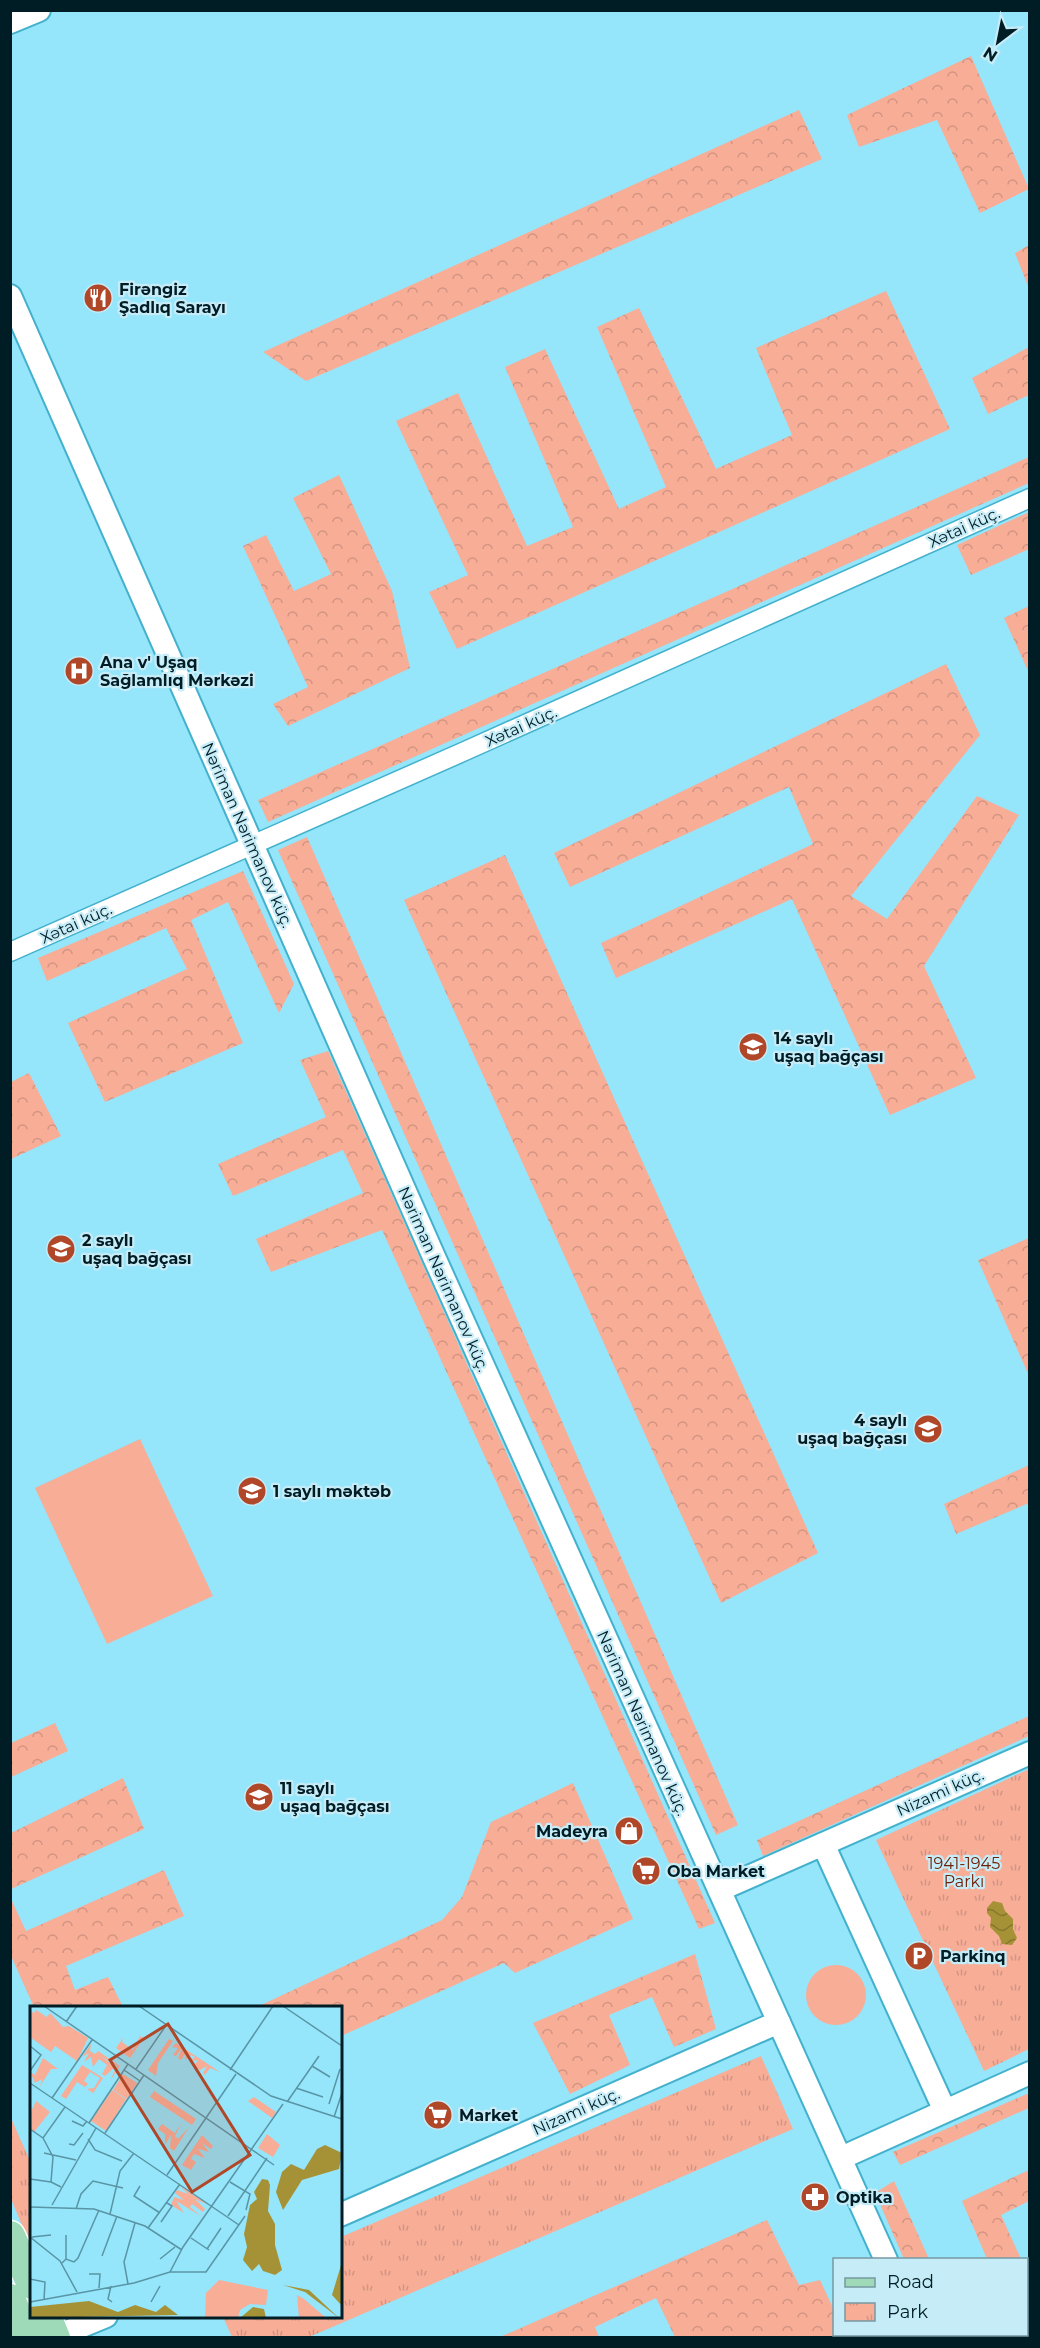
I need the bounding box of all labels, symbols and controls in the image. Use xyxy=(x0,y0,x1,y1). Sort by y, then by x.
north arrow xyxy=(968,12,1028,72)
text: N xyxy=(980,43,1001,66)
place label: Firəngiz Şadlıq Sarayı xyxy=(119,280,226,317)
restaurant icon: Firəngiz Şadlıq Sarayı xyxy=(82,282,114,314)
street label: Xətai küç. xyxy=(925,503,1003,552)
place label: Ana v' Uşaq Sağlamlıq Mərkəzi xyxy=(99,653,254,690)
hospital icon: Ana v' Uşaq Sağlamlıq Mərkəzi xyxy=(63,655,95,687)
street label: Xətai küç. xyxy=(482,702,560,751)
street label: Nəriman Nərimanov küç. xyxy=(198,740,297,931)
street label: Xətai küç. xyxy=(37,899,115,948)
place label: 14 saylı uşaq bağçası xyxy=(774,1029,884,1067)
school or university icon: 14 saylı uşaq bağçası xyxy=(737,1031,769,1063)
street label: Nəriman Nərimanov küç. xyxy=(394,1184,493,1375)
place label: 2 saylı uşaq bağçası xyxy=(82,1231,192,1269)
school or university icon: 2 saylı uşaq bağçası xyxy=(45,1233,77,1265)
place label: 4 saylı uşaq bağçası xyxy=(797,1411,907,1449)
school or university icon: 4 saylı uşaq bağçası xyxy=(912,1413,944,1445)
school or university icon: 1 saylı məktəb xyxy=(236,1475,268,1507)
place label: 1 saylı məktəb xyxy=(273,1482,391,1501)
street label: Nəriman Nərimanov küç. xyxy=(593,1628,692,1819)
street label: Nizami küç. xyxy=(894,1765,987,1820)
place label: 11 saylı uşaq bağçası xyxy=(280,1779,390,1817)
school or university icon: 11 saylı uşaq bağçası xyxy=(243,1781,275,1813)
shop icon: Madeyra xyxy=(613,1815,645,1847)
place label: Madeyra xyxy=(536,1822,608,1841)
park label: 1941-1945 Parkı xyxy=(928,1854,1000,1891)
supermarket icon: Oba Market xyxy=(630,1855,662,1887)
place label: Oba Market xyxy=(667,1862,765,1881)
parking icon: Parkinq xyxy=(903,1940,935,1972)
place label: Parkinq xyxy=(940,1947,1006,1966)
inset map xyxy=(30,2006,342,2318)
street label: Nizami küç. xyxy=(530,2084,623,2139)
supermarket icon: Market xyxy=(422,2099,454,2131)
place label: Market xyxy=(459,2106,518,2125)
pharmacy icon: Optika xyxy=(799,2181,831,2213)
place label: Optika xyxy=(836,2188,893,2207)
legend xyxy=(833,2258,1028,2336)
text: Road xyxy=(887,2271,934,2293)
text: Park xyxy=(887,2301,928,2323)

